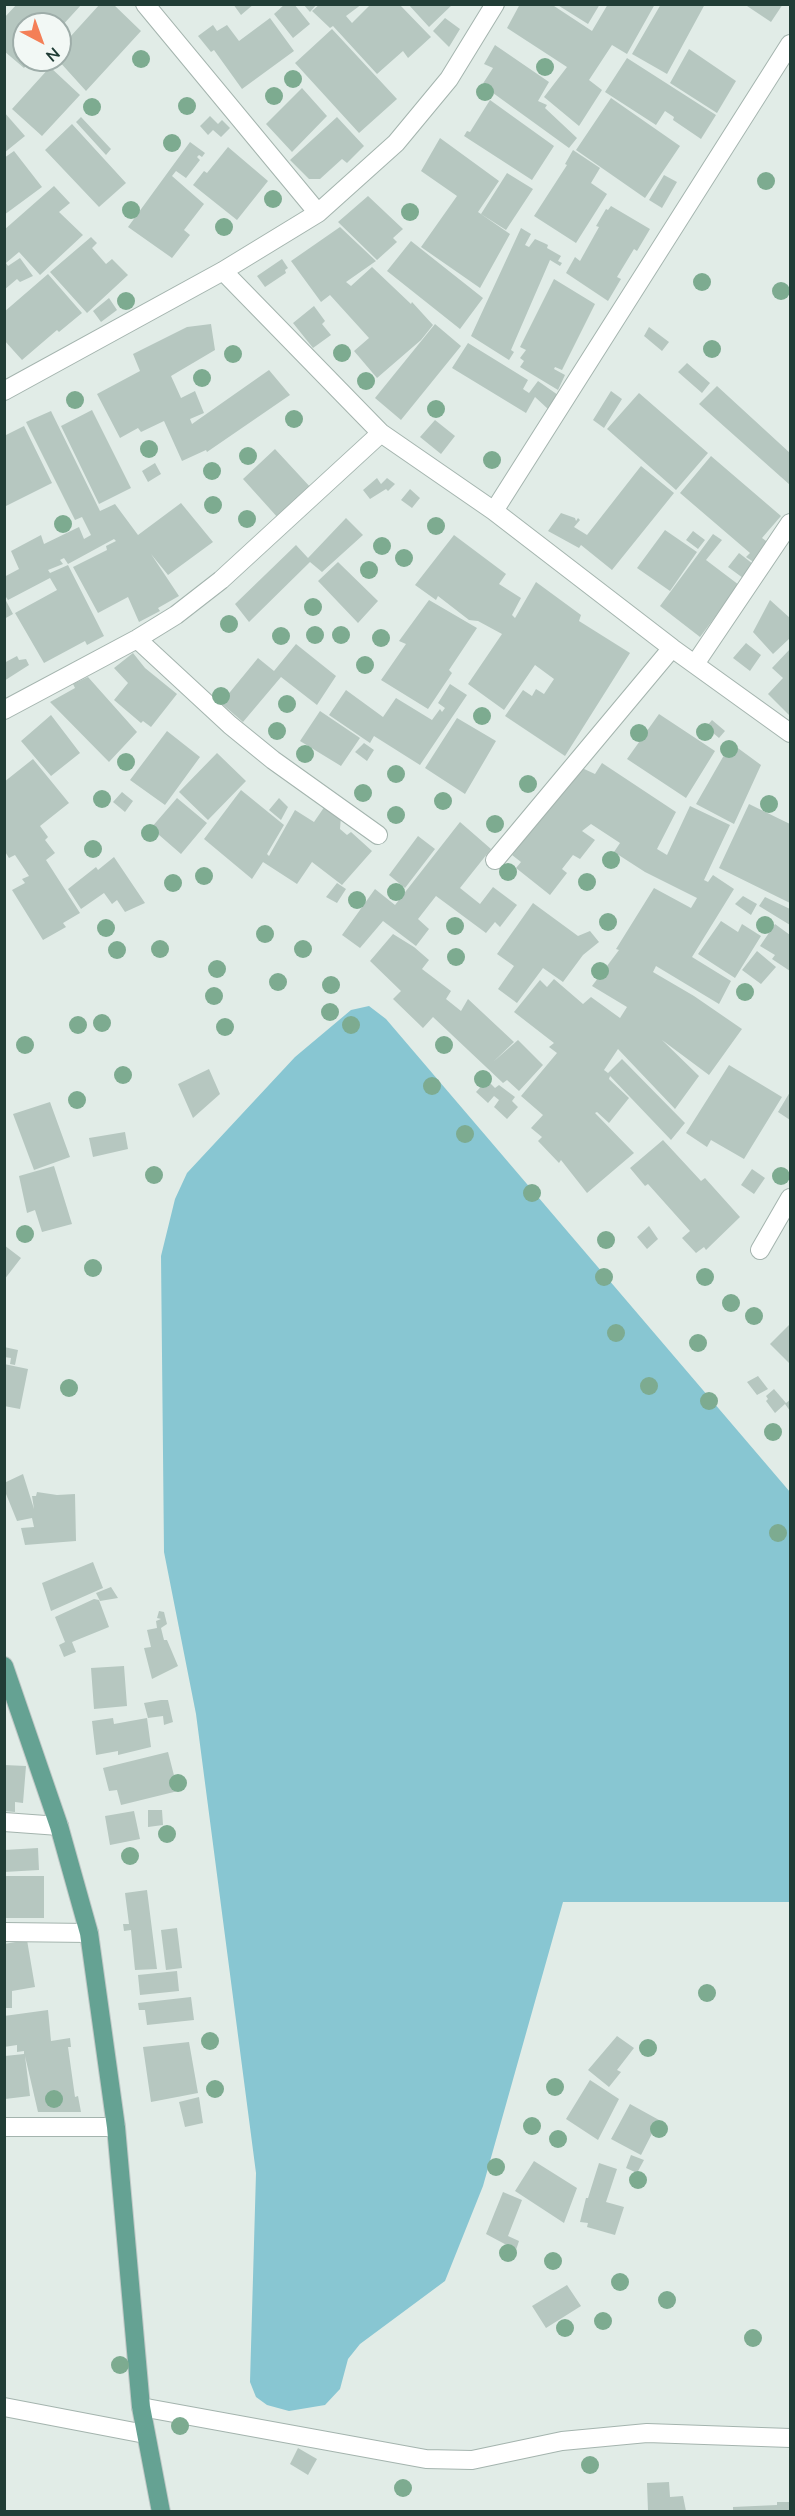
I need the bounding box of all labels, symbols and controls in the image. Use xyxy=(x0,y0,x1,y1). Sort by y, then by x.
north arrow xyxy=(12,12,72,72)
text: N xyxy=(41,42,64,66)

